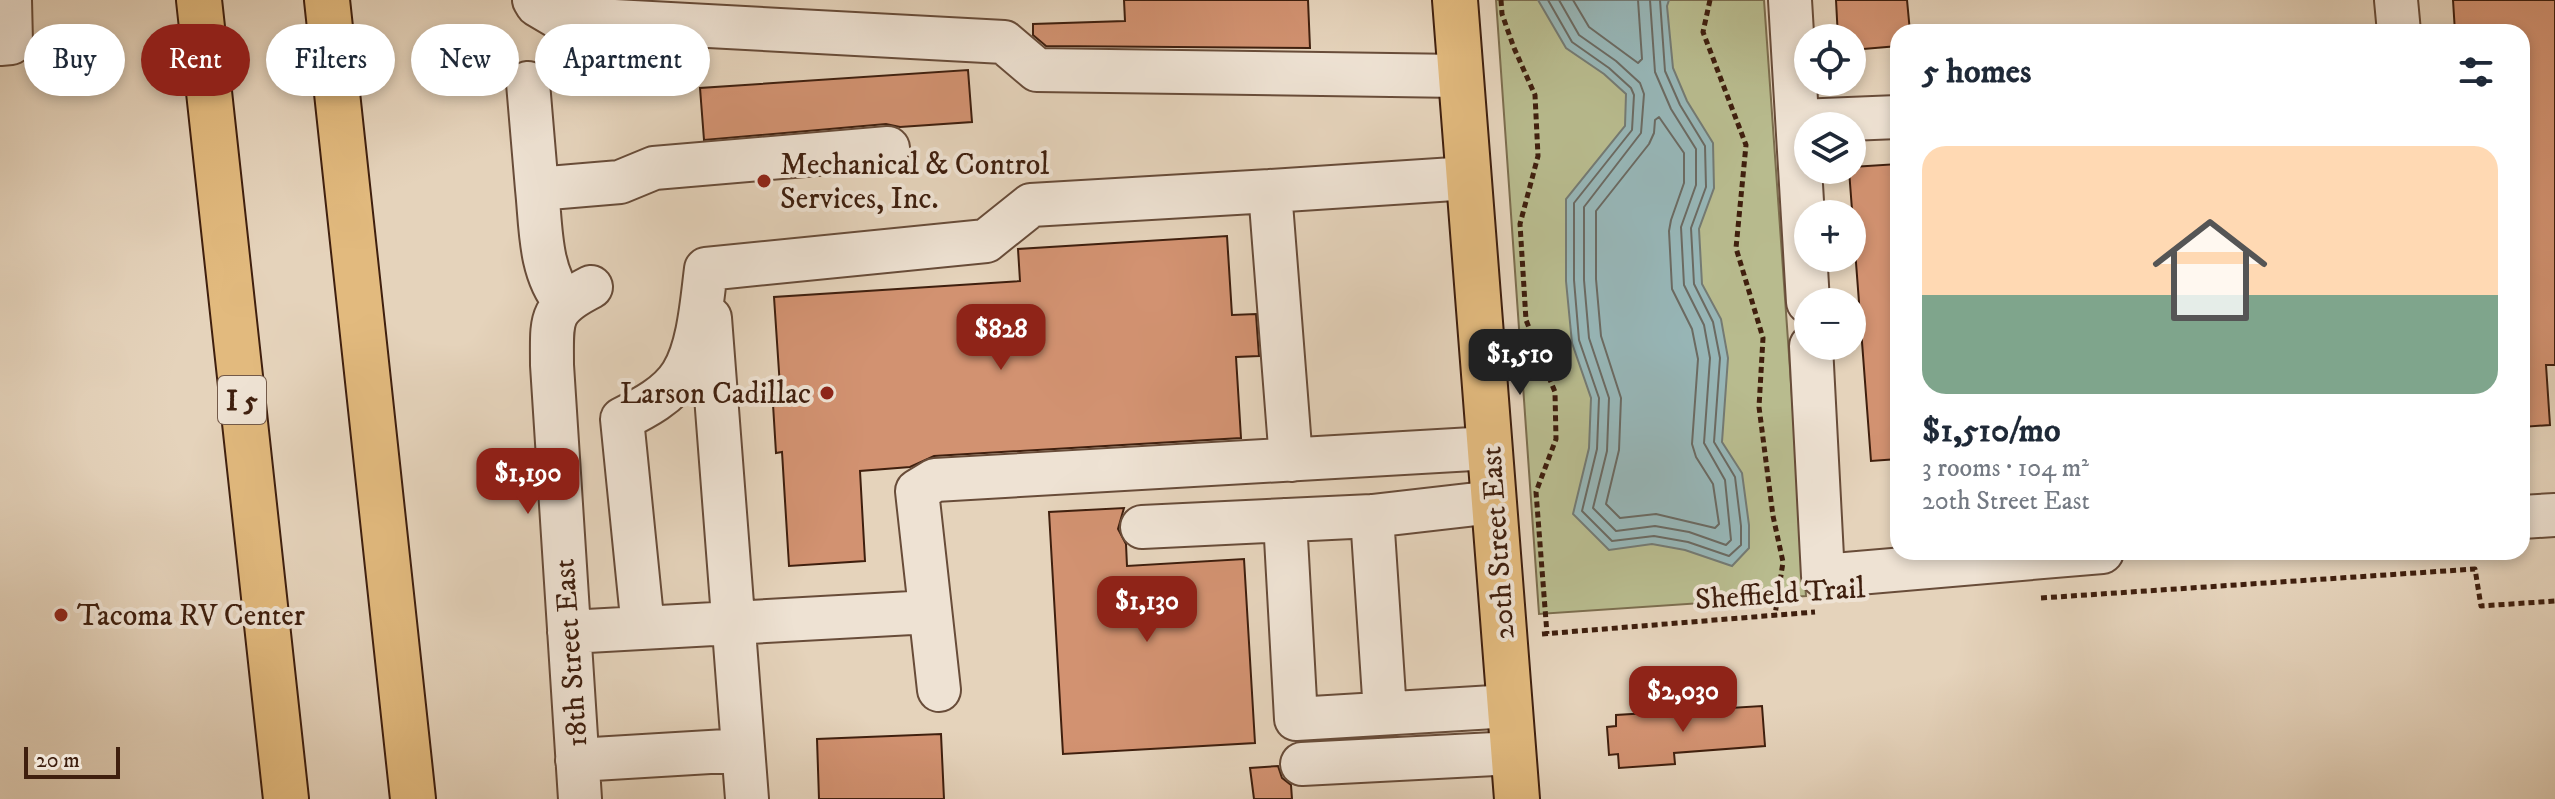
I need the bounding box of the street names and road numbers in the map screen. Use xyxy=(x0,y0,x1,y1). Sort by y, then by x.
road number: I 5 xyxy=(218,376,266,424)
street label: 20th Street East xyxy=(1473,445,1524,641)
street label: 18th Street East xyxy=(546,557,597,748)
street label: Sheffield Trail xyxy=(1694,570,1866,619)

